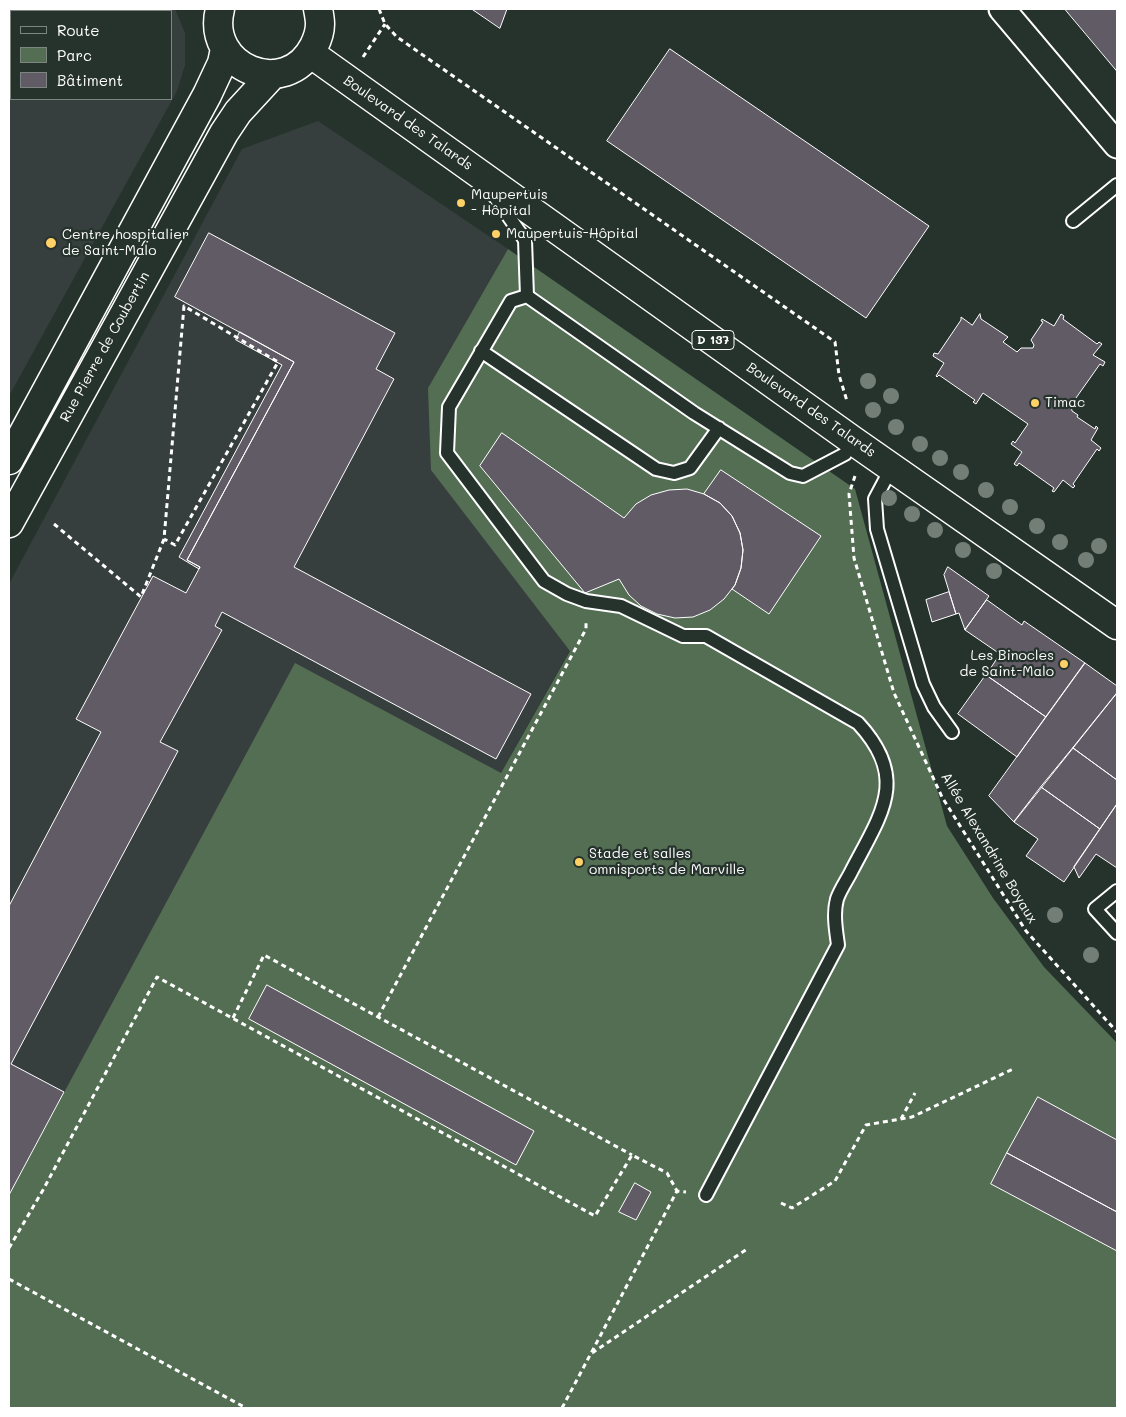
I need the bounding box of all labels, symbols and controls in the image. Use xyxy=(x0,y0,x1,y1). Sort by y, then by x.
legend xyxy=(10,10,172,100)
text: Route xyxy=(57,20,100,40)
text: Parc xyxy=(57,45,92,65)
text: Bâtiment xyxy=(57,70,123,90)
street label: Boulevard des Talards xyxy=(340,72,476,174)
place label: Maupertuis - Hôpital xyxy=(471,187,548,220)
marker: Maupertuis - Hôpital xyxy=(455,197,467,209)
place label: Maupertuis-Hôpital xyxy=(506,226,638,242)
place label: Centre hospitalier de Saint-Malo xyxy=(62,227,189,260)
marker: Maupertuis-Hôpital xyxy=(490,228,502,240)
marker: Centre hospitalier de Saint-Malo xyxy=(44,236,58,250)
street label: Rue Pierre de Coubertin xyxy=(57,269,153,425)
road number: D 137 xyxy=(692,330,734,350)
street label: Boulevard des Talards xyxy=(743,359,879,461)
place label: Timac xyxy=(1045,395,1085,411)
marker: Timac xyxy=(1029,397,1041,409)
place label: Les Binocles de Saint-Malo xyxy=(960,648,1054,680)
marker: Les Binocles de Saint-Malo xyxy=(1058,658,1070,670)
street label: Allée Alexandrine Boyaux xyxy=(937,770,1041,926)
place label: Stade et salles omnisports de Marville xyxy=(589,846,745,879)
marker: Stade et salles omnisports de Marville xyxy=(573,856,585,868)

